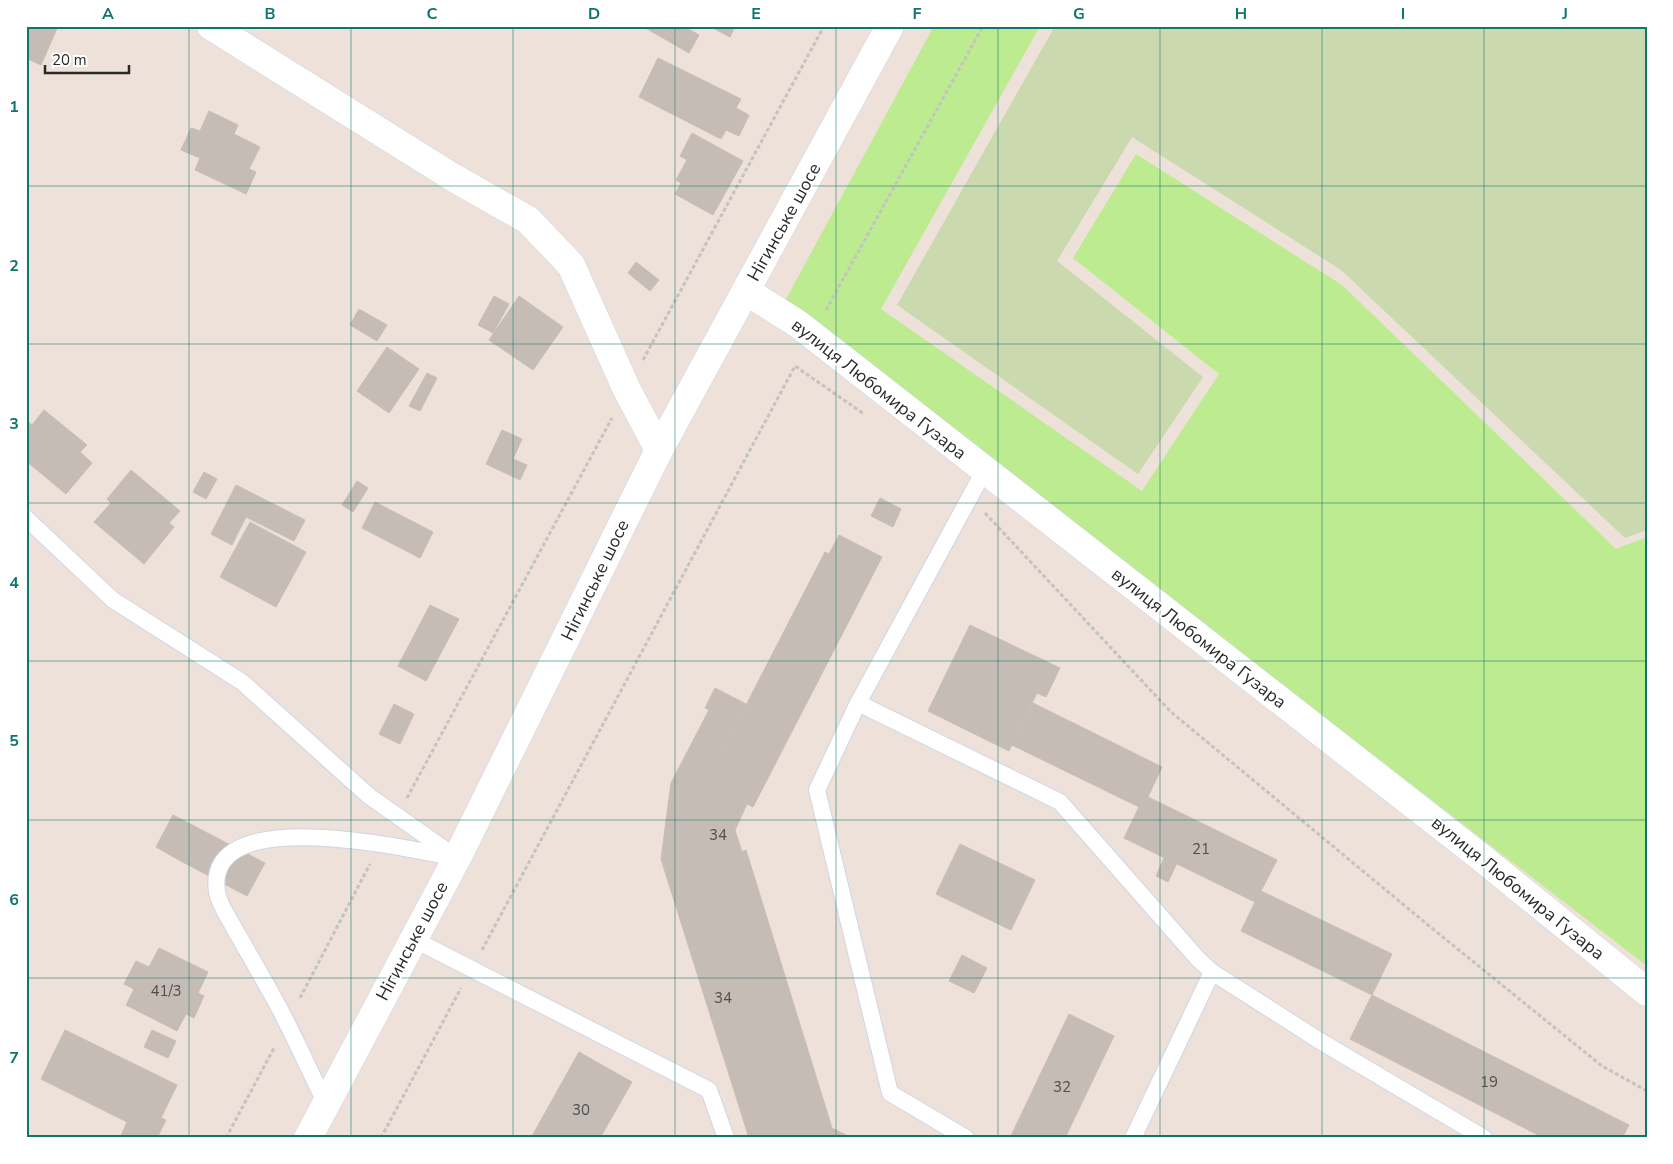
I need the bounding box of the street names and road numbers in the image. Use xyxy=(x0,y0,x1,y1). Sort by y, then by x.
street label: Нігинське шосе xyxy=(742,159,826,285)
street label: вулиця Любомира Гузара xyxy=(786,313,972,465)
street label: Нігинське шосе xyxy=(555,515,635,645)
street label: вулиця Любомира Гузара xyxy=(1106,562,1292,714)
street label: вулиця Любомира Гузара xyxy=(1426,811,1610,965)
street label: Нігинське шосе xyxy=(370,877,454,1005)

